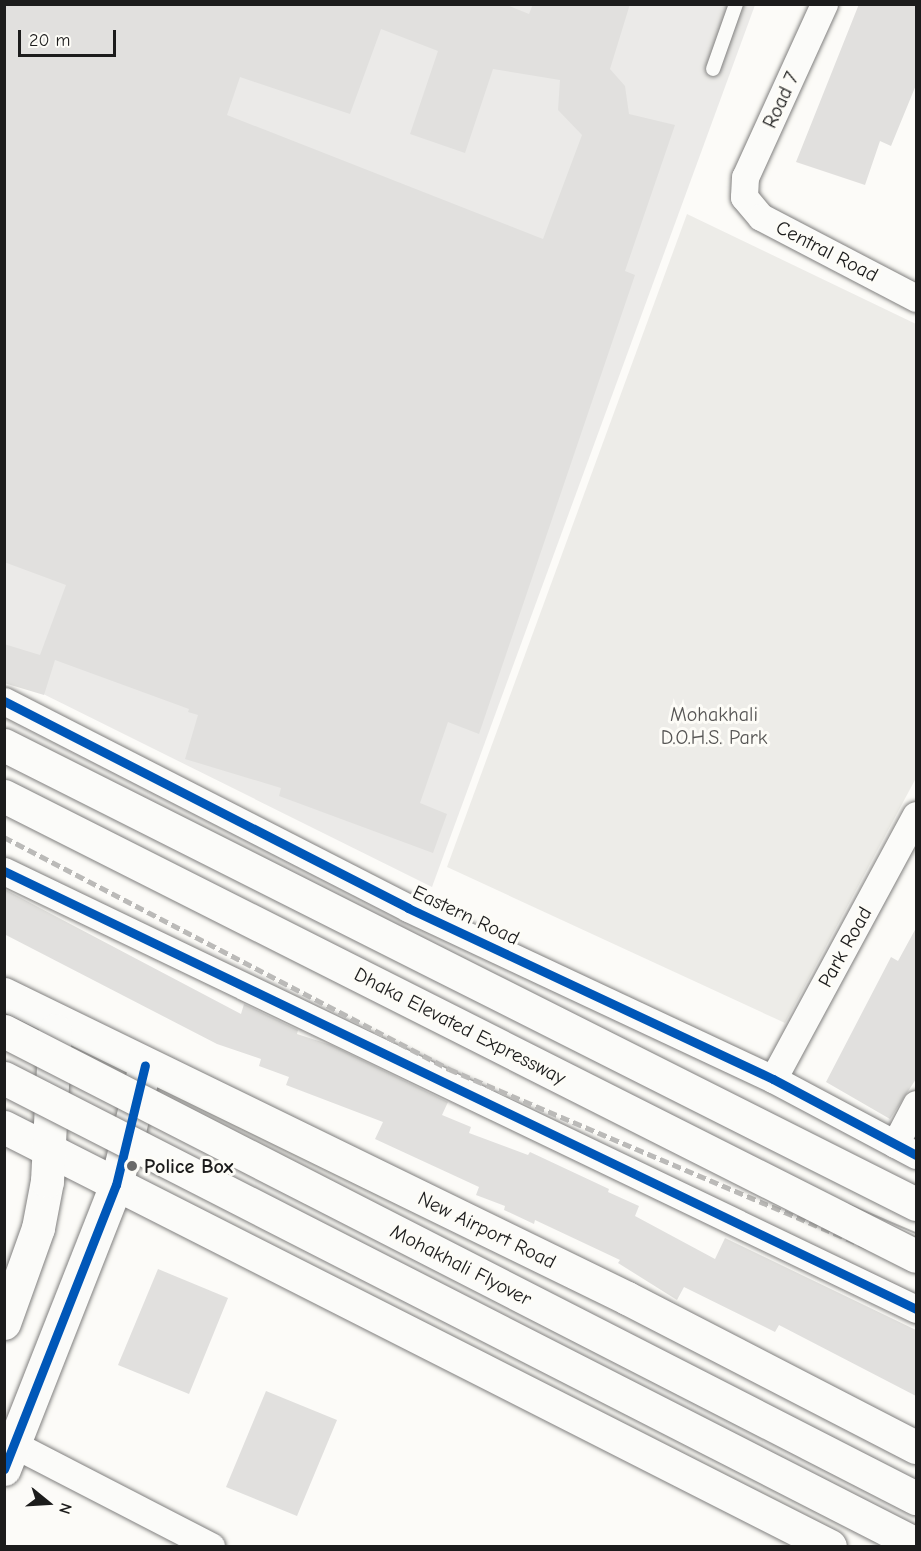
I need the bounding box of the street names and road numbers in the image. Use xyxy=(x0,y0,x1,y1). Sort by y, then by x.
street label: Road 7 xyxy=(758,68,804,132)
street label: Central Road xyxy=(772,215,882,287)
street label: Eastern Road xyxy=(409,880,523,950)
street label: Park Road xyxy=(813,903,877,991)
street label: Dhaka Elevated Expressway xyxy=(350,962,570,1090)
street label: New Airport Road xyxy=(414,1186,560,1274)
street label: Mohakhali Flyover xyxy=(386,1219,536,1311)

